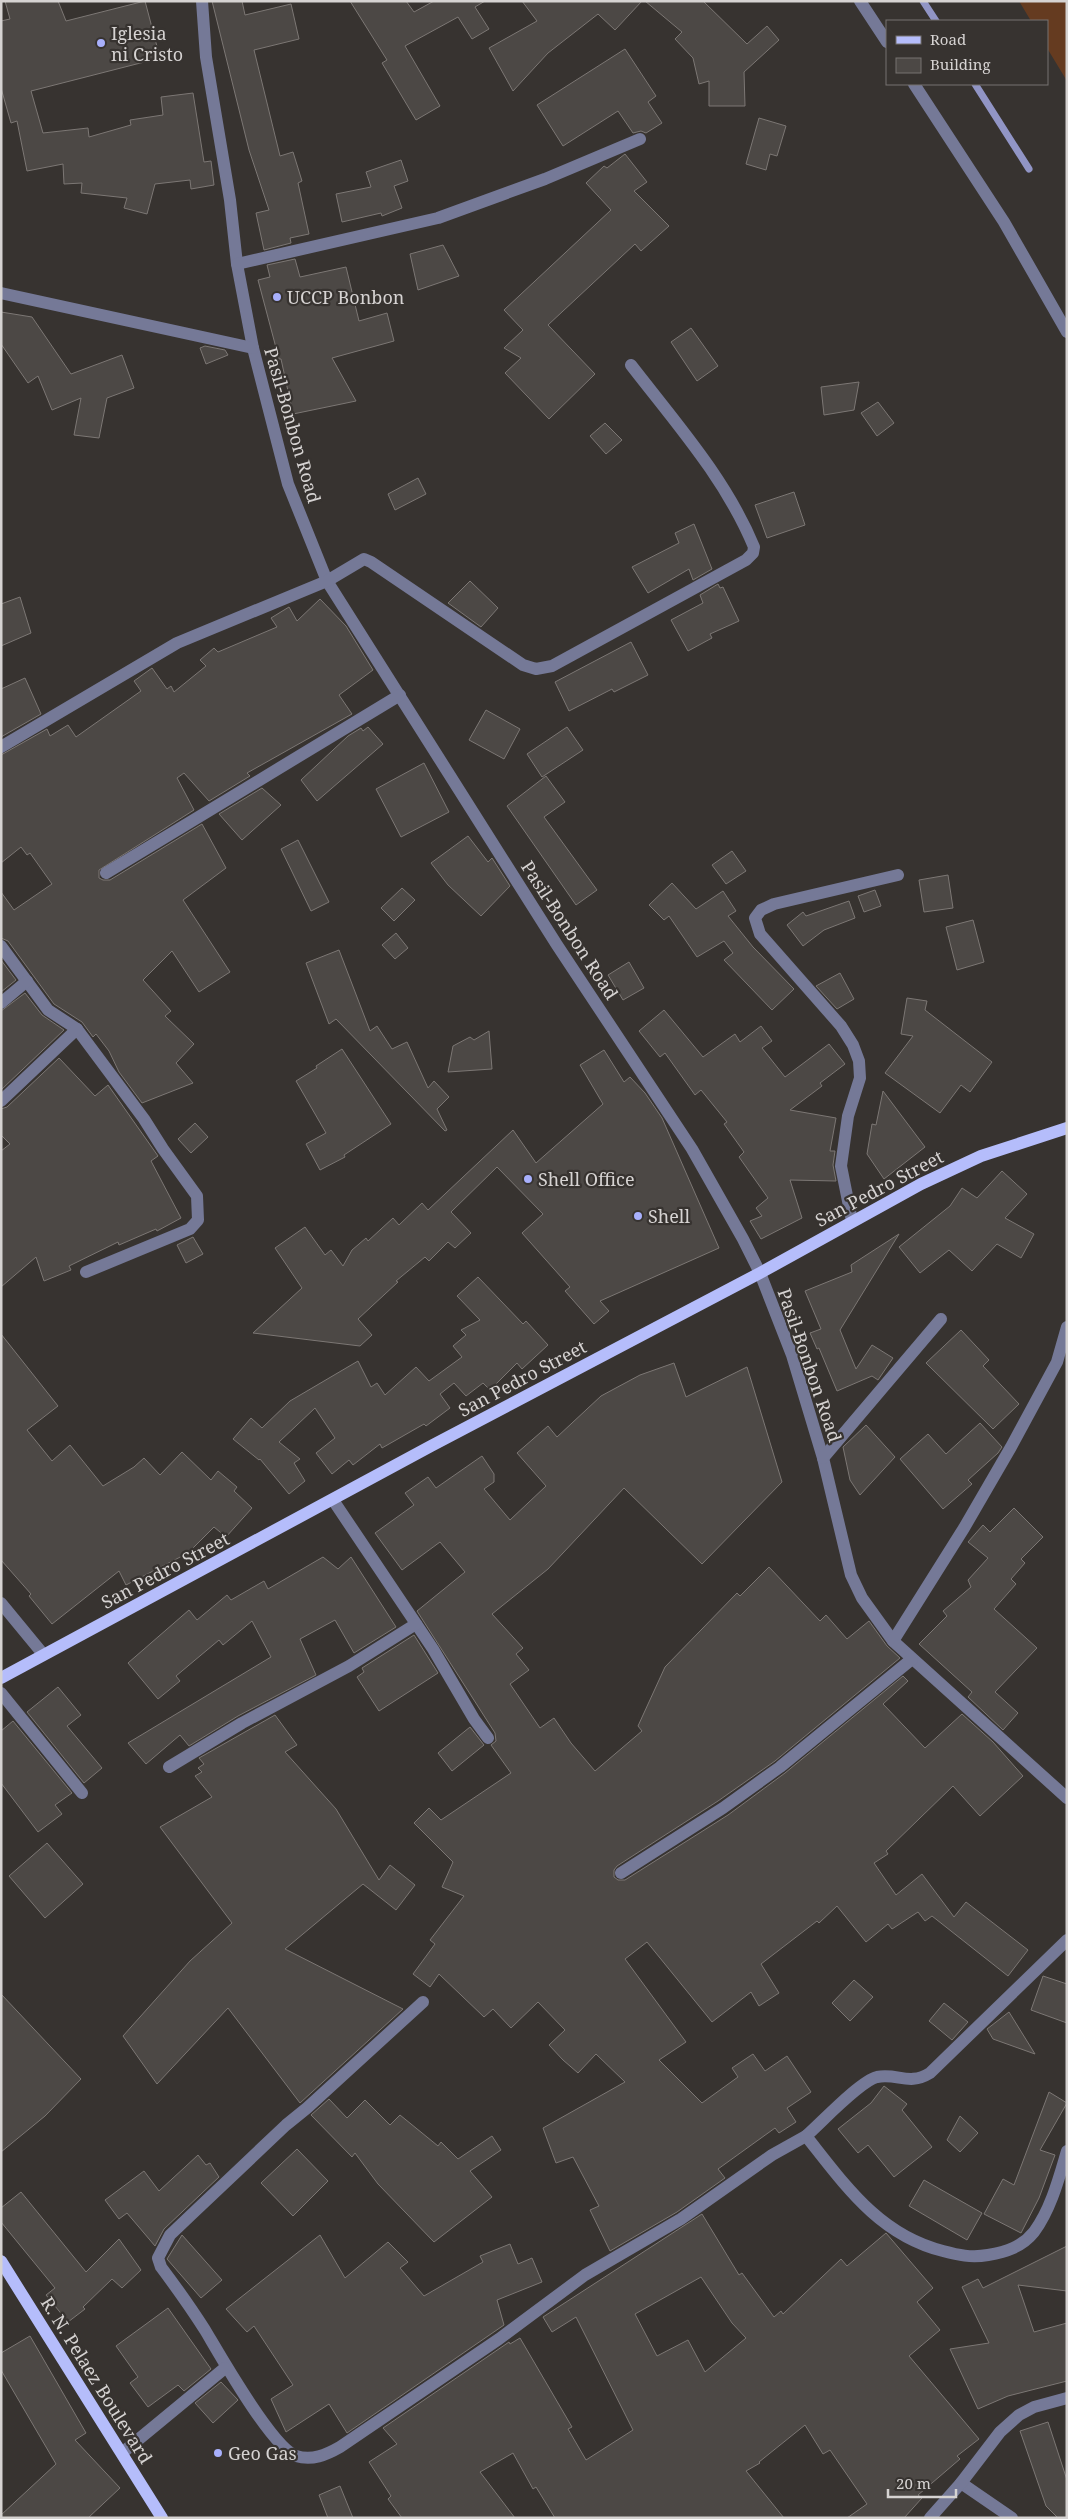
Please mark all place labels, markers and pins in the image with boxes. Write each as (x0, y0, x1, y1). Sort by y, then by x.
place label: Iglesia ni Cristo (111, 21, 183, 66)
marker: Iglesia ni Cristo (95, 37, 107, 49)
place label: UCCP Bonbon (287, 285, 405, 309)
marker: UCCP Bonbon (271, 291, 283, 303)
place label: Shell Office (538, 1167, 635, 1191)
marker: Shell Office (522, 1173, 534, 1185)
place label: Shell (648, 1204, 690, 1228)
marker: Shell (632, 1210, 644, 1222)
place label: Geo Gas (228, 2441, 297, 2465)
marker: Geo Gas (212, 2447, 224, 2459)

